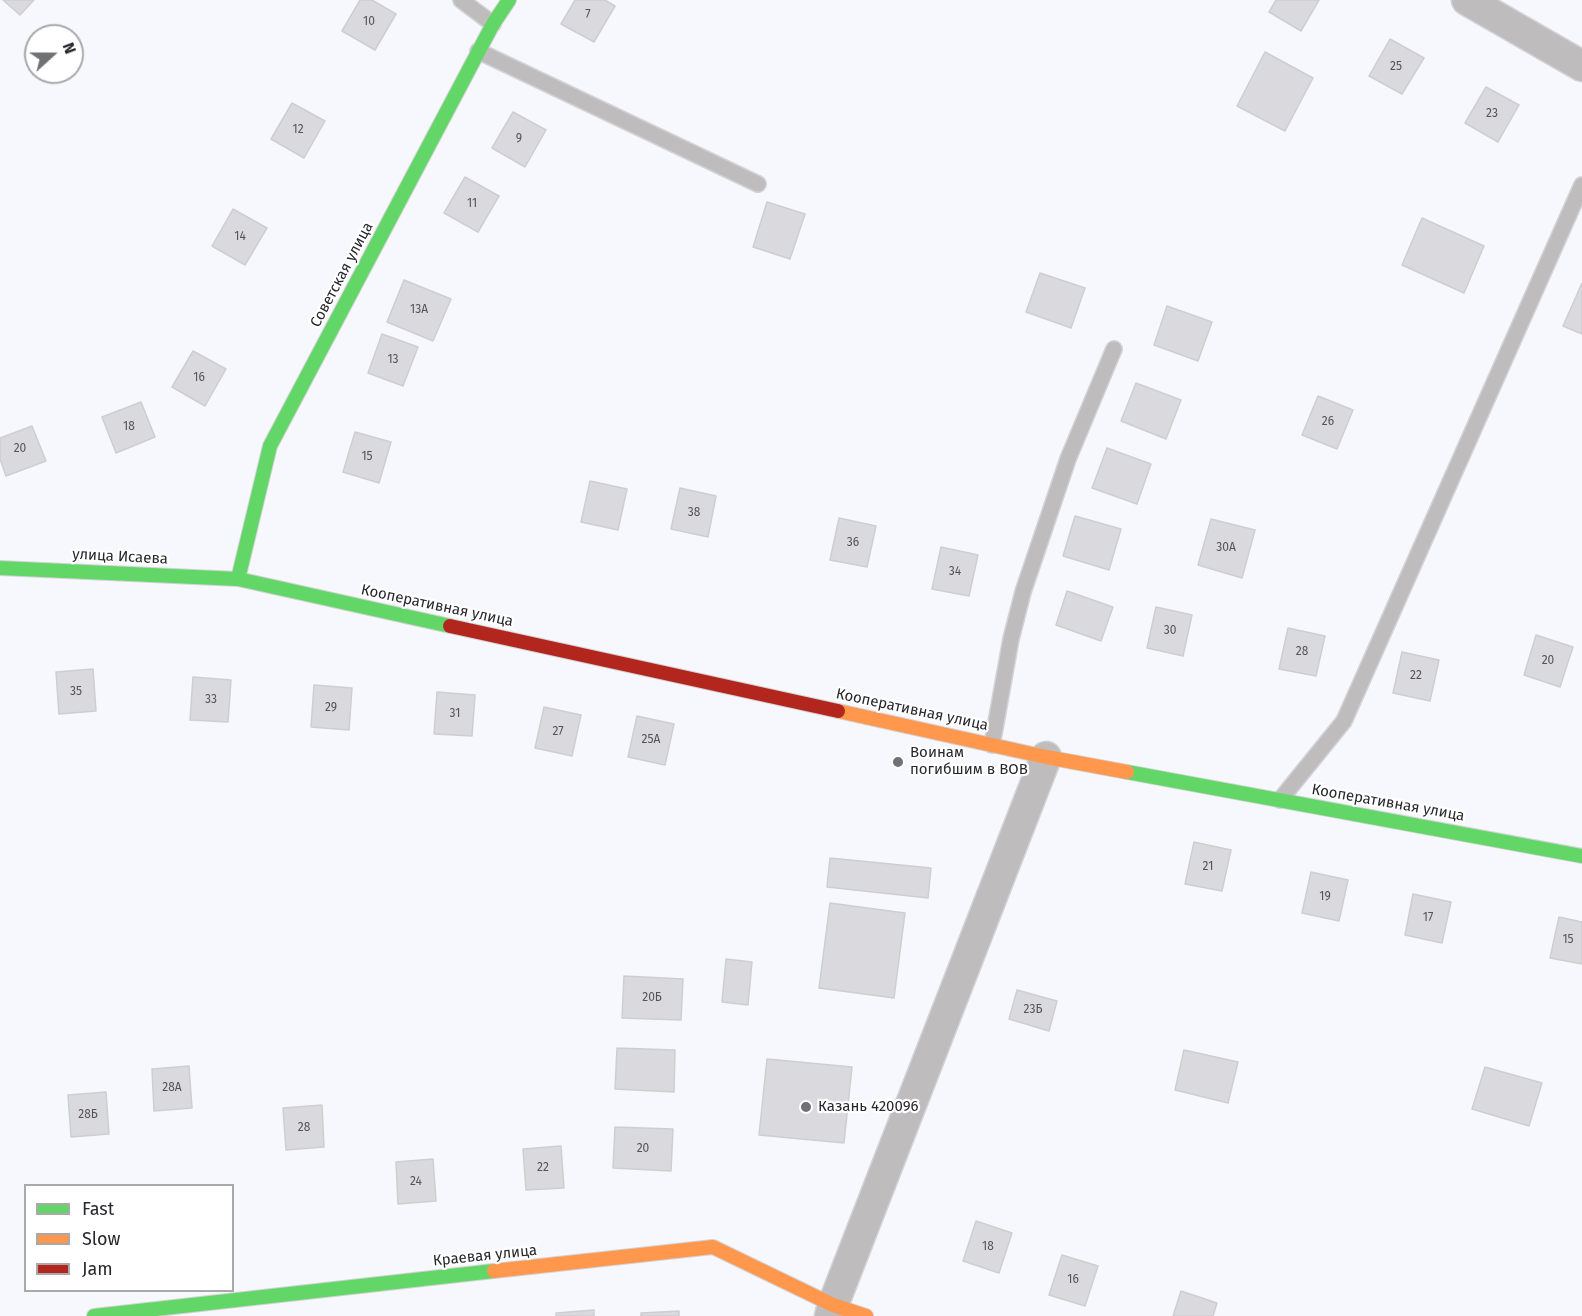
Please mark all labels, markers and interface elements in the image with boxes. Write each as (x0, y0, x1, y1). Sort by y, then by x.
house number: 7 (585, 8, 591, 22)
house number: 10 (363, 15, 375, 29)
north arrow (24, 24, 84, 84)
text: N (59, 40, 80, 56)
house number: 25 (1390, 60, 1402, 74)
house number: 23 (1486, 107, 1498, 121)
house number: 12 (292, 123, 304, 137)
house number: 9 (516, 132, 522, 146)
house number: 11 (467, 197, 477, 211)
street label: Советская улица (307, 219, 377, 331)
house number: 14 (234, 230, 246, 244)
house number: 13А (410, 303, 428, 317)
house number: 13 (387, 353, 399, 367)
house number: 16 (193, 371, 205, 385)
house number: 26 (1322, 415, 1334, 429)
house number: 18 (123, 420, 135, 434)
house number: 20 (14, 442, 26, 456)
house number: 15 (361, 450, 373, 464)
house number: 38 (688, 506, 700, 520)
house number: 36 (847, 536, 859, 550)
house number: 30А (1216, 541, 1236, 555)
street label: улица Исаева (72, 546, 168, 568)
house number: 34 (949, 565, 961, 579)
street label: Кооперативная улица (359, 581, 515, 631)
house number: 30 (1164, 624, 1176, 638)
house number: 28 (1296, 645, 1308, 659)
house number: 20 (1542, 654, 1554, 668)
house number: 22 (1410, 669, 1422, 683)
house number: 35 (70, 685, 82, 699)
street label: Кооперативная улица (834, 685, 990, 735)
house number: 33 (205, 693, 217, 707)
house number: 29 (325, 701, 337, 715)
house number: 31 (450, 707, 460, 721)
house number: 27 (552, 725, 564, 739)
house number: 25А (642, 733, 660, 747)
place label: Воинам погибшим в ВОВ (910, 744, 1028, 779)
marker: Воинам погибшим в ВОВ (891, 755, 905, 769)
street label: Кооперативная улица (1310, 781, 1466, 825)
house number: 21 (1203, 860, 1213, 874)
house number: 19 (1319, 890, 1331, 904)
house number: 17 (1423, 911, 1433, 925)
house number: 15 (1562, 933, 1574, 947)
house number: 20Б (642, 991, 662, 1005)
house number: 23Б (1024, 1003, 1042, 1017)
house number: 28А (162, 1081, 182, 1095)
place label: Казань 420096 (818, 1098, 919, 1116)
marker: Казань 420096 (799, 1100, 813, 1114)
house number: 28Б (78, 1108, 98, 1122)
house number: 28 (298, 1121, 310, 1135)
house number: 20 (637, 1142, 649, 1156)
house number: 22 (537, 1161, 549, 1175)
house number: 24 (410, 1175, 422, 1189)
legend (24, 1184, 234, 1292)
text: Fast (82, 1198, 114, 1220)
text: Slow (82, 1228, 120, 1250)
house number: 18 (982, 1240, 994, 1254)
street label: Краевая улица (432, 1242, 538, 1270)
text: Jam (82, 1258, 113, 1280)
house number: 16 (1067, 1273, 1079, 1287)

